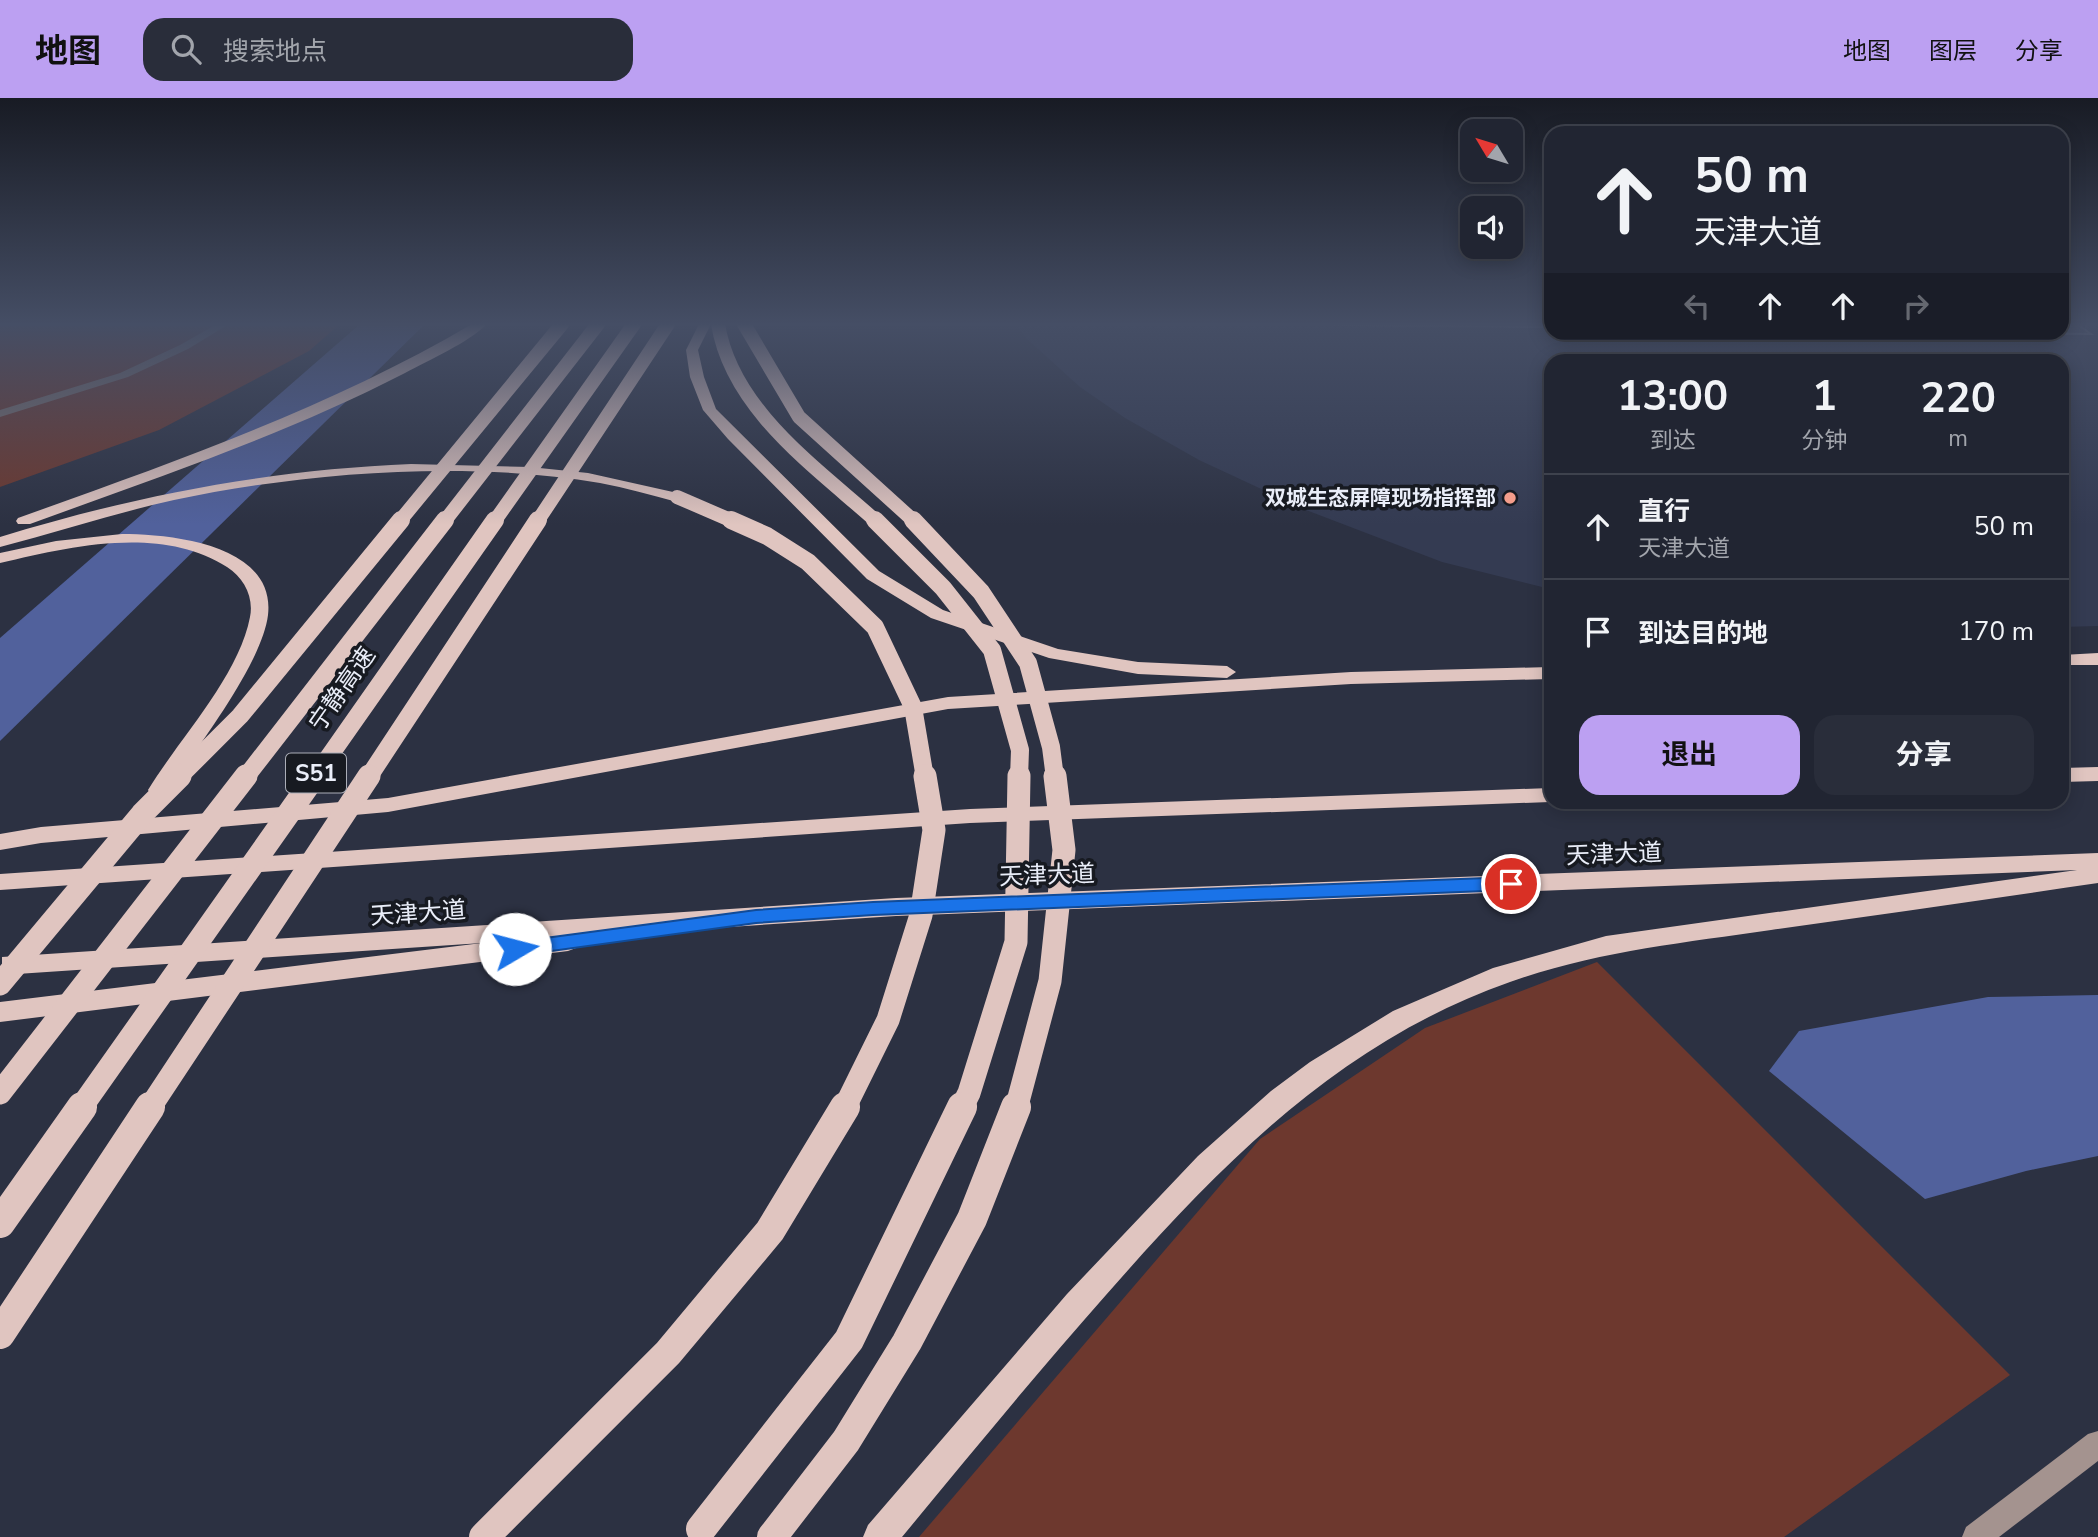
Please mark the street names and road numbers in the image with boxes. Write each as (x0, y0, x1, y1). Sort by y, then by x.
street label: 宁静高速 (301, 641, 383, 737)
road number: S51 (286, 754, 346, 792)
street label: 天津大道 (1565, 836, 1663, 872)
street label: 天津大道 (998, 857, 1096, 893)
street label: 天津大道 (369, 894, 467, 932)

